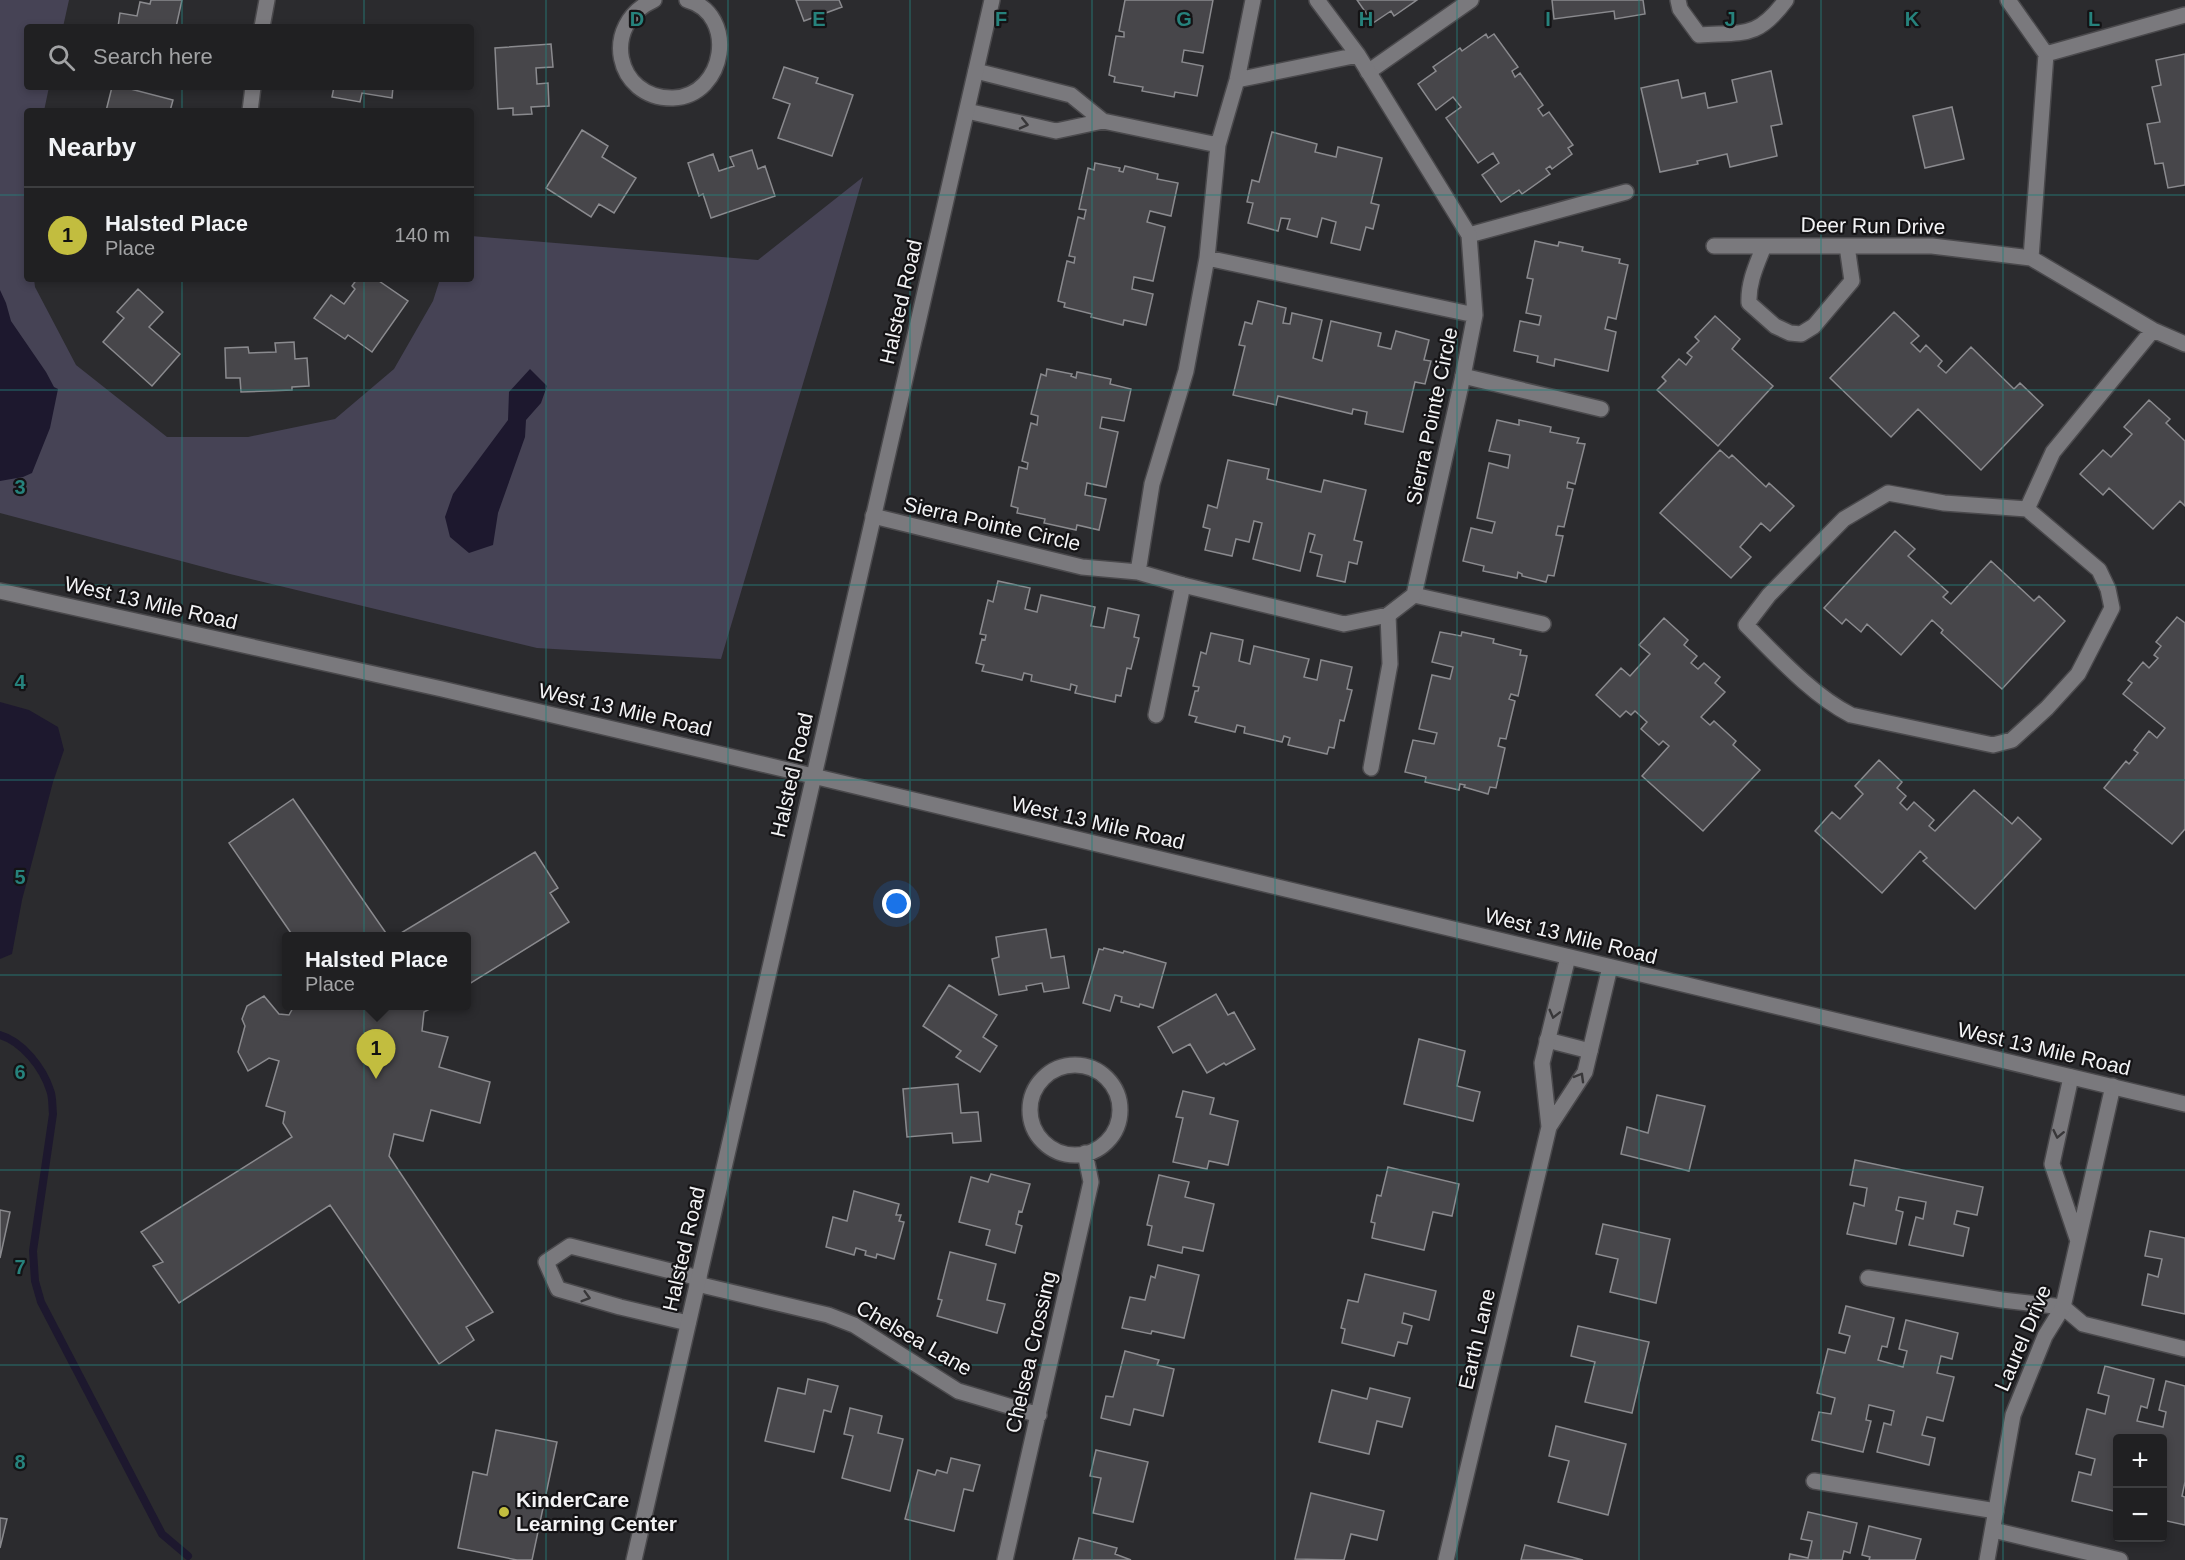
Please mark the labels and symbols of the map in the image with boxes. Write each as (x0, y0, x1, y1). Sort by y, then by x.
text: D (630, 8, 644, 30)
text: E (812, 8, 826, 30)
text: F (995, 8, 1007, 30)
text: G (1176, 8, 1192, 30)
text: H (1359, 8, 1373, 30)
text: I (1545, 8, 1551, 30)
text: J (1724, 8, 1736, 30)
text: K (1905, 8, 1920, 30)
text: L (2088, 8, 2100, 30)
one-way arrow (1019, 117, 1029, 130)
street label: Deer Run Drive (1800, 213, 1946, 238)
street label: Halsted Road (875, 237, 926, 366)
street label: Sierra Pointe Circle (1401, 325, 1462, 507)
text: 3 (14, 476, 26, 498)
street label: Sierra Pointe Circle (901, 492, 1083, 555)
street label: West 13 Mile Road (62, 571, 240, 634)
text: 4 (14, 671, 26, 693)
street label: West 13 Mile Road (536, 678, 714, 741)
street label: Halsted Road (766, 710, 817, 839)
street label: West 13 Mile Road (1009, 791, 1187, 854)
text: 5 (14, 866, 26, 888)
your location (882, 889, 911, 918)
street label: West 13 Mile Road (1482, 903, 1660, 968)
one-way arrow (1548, 1009, 1561, 1019)
street label: West 13 Mile Road (1955, 1017, 2133, 1080)
pin: 1 (356, 1030, 395, 1079)
text: 6 (14, 1061, 26, 1083)
one-way arrow (1573, 1073, 1584, 1083)
one-way arrow (2052, 1129, 2065, 1139)
street label: Halsted Road (658, 1184, 709, 1313)
text: 7 (14, 1256, 26, 1278)
street label: Chelsea Crossing (1001, 1269, 1060, 1435)
street label: Laurel Drive (1990, 1281, 2055, 1394)
street label: Earth Lane (1454, 1286, 1499, 1392)
one-way arrow (580, 1290, 591, 1302)
street label: Chelsea Lane (852, 1295, 976, 1380)
text: 8 (14, 1451, 26, 1473)
place label: KinderCare Learning Center (516, 1488, 677, 1535)
marker: KinderCare Learning Center (497, 1505, 511, 1519)

